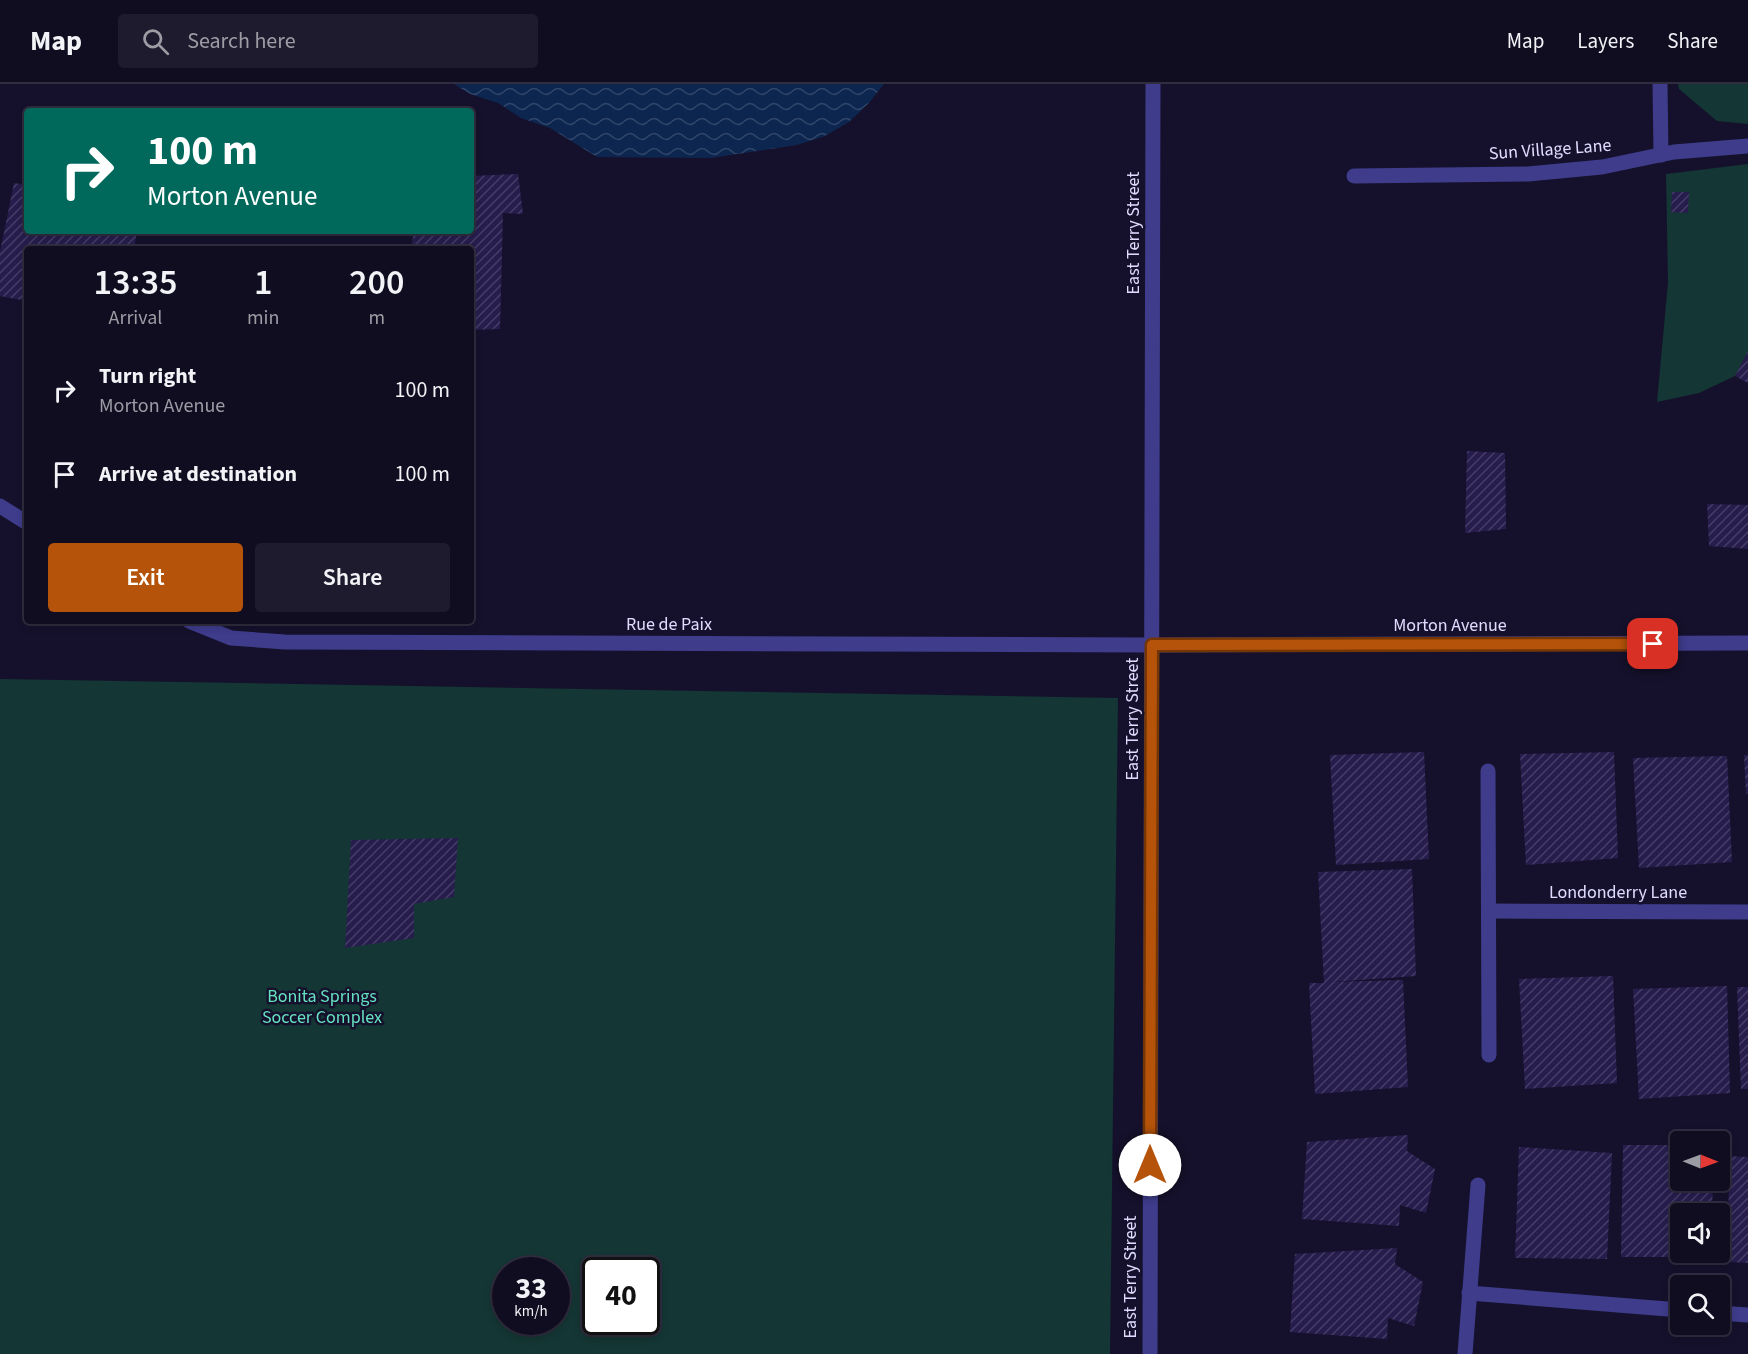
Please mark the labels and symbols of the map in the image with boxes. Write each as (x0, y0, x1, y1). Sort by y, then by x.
street label: Sun Village Lane (1488, 133, 1612, 166)
street label: East Terry Street (1121, 172, 1146, 294)
street label: Rue de Paix (626, 612, 712, 637)
street label: Morton Avenue (1393, 613, 1507, 638)
pin (1627, 618, 1678, 669)
street label: East Terry Street (1120, 658, 1145, 780)
street label: Londonderry Lane (1549, 880, 1687, 905)
park label: Bonita Springs Soccer Complex (262, 984, 382, 1030)
north arrow (1670, 1131, 1730, 1191)
position arrow (1118, 1133, 1182, 1197)
street label: East Terry Street (1118, 1216, 1143, 1338)
speed limit sign: 40 (582, 1257, 660, 1335)

